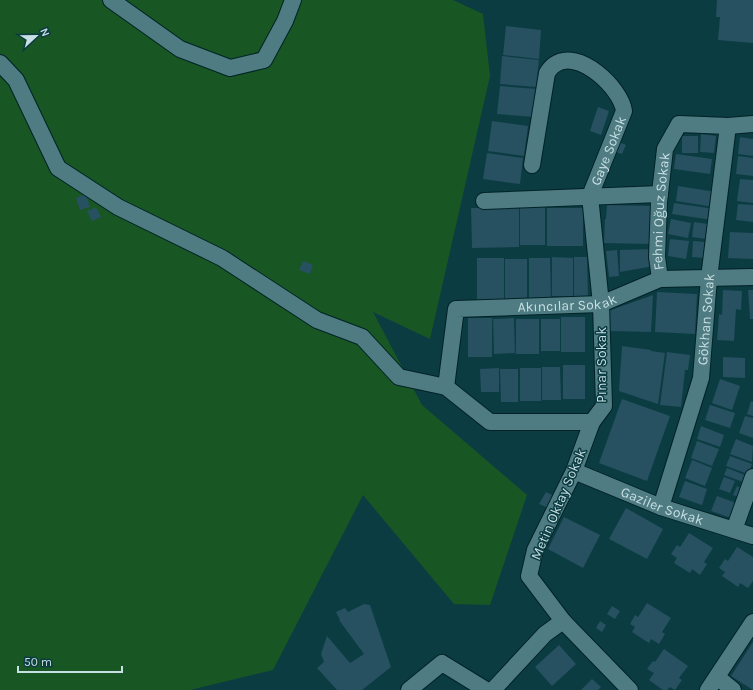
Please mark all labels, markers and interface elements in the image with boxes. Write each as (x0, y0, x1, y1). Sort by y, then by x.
north arrow (16, 16, 56, 56)
text: N (37, 26, 52, 39)
street label: Gaye Sokak (587, 113, 630, 188)
street label: Fehmi Oğuz Sokak (649, 151, 674, 271)
street label: Gökhan Sokak (694, 272, 719, 366)
street label: Akıncılar Sokak (517, 290, 619, 316)
street label: Pınar Sokak (593, 327, 610, 403)
street label: Metin Oktay Sokak (527, 446, 590, 563)
street label: Gaziler Sokak (618, 483, 706, 529)
scale bar (18, 648, 122, 674)
text: 50 m (24, 655, 52, 669)

